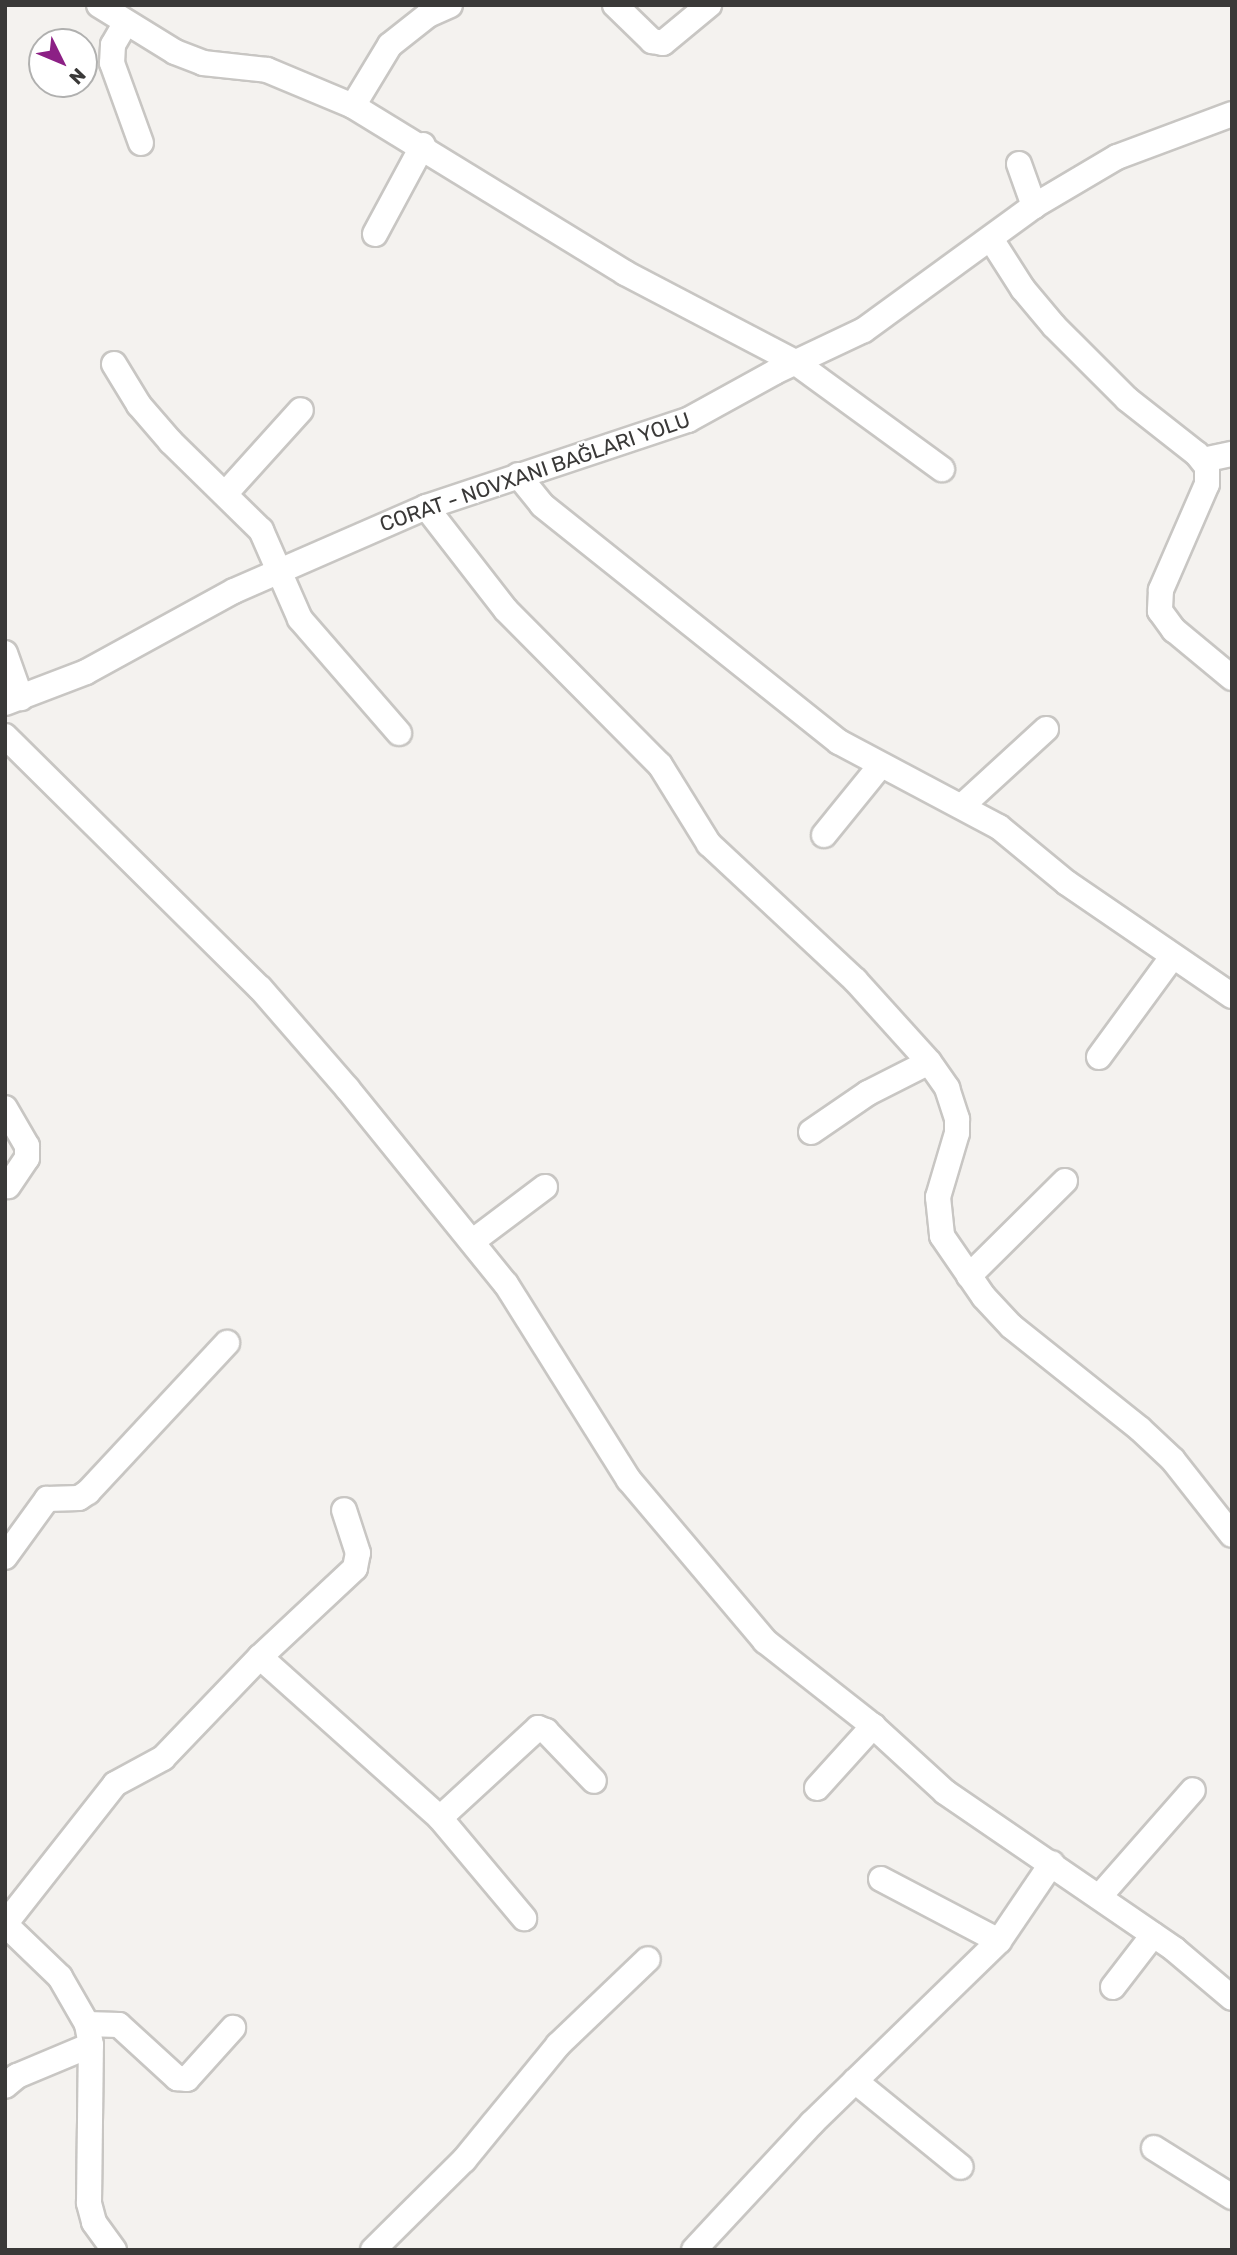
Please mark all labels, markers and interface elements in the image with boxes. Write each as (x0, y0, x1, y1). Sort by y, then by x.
north arrow (28, 28, 98, 98)
text: N (64, 63, 90, 89)
street label: CORAT - NOVXANI BAĞLARI YOLU (376, 407, 694, 537)

